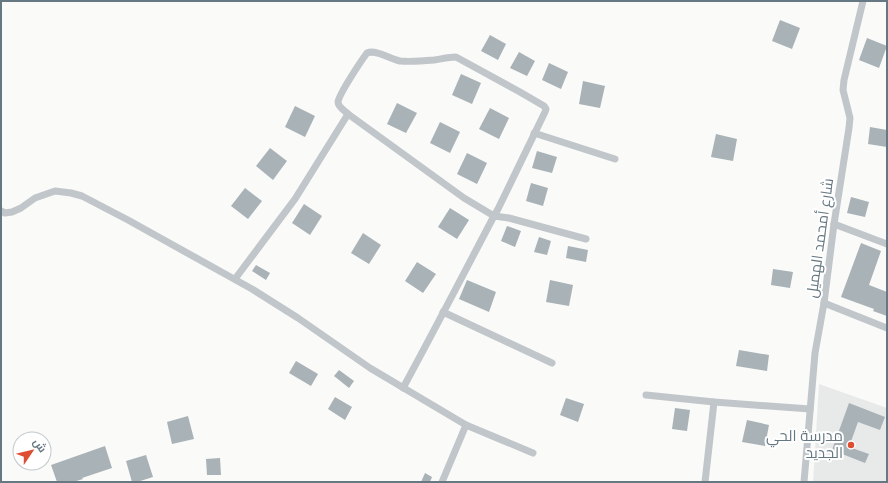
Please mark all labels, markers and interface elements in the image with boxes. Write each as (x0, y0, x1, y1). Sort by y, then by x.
street label: شارع أمحمد الهميل (802, 177, 839, 299)
place label: مدرسة الحي الجديد (766, 426, 843, 462)
north arrow (12, 431, 52, 471)
text: ش (30, 435, 50, 455)
marker: مدرسة الحي الجديد (846, 440, 856, 450)

